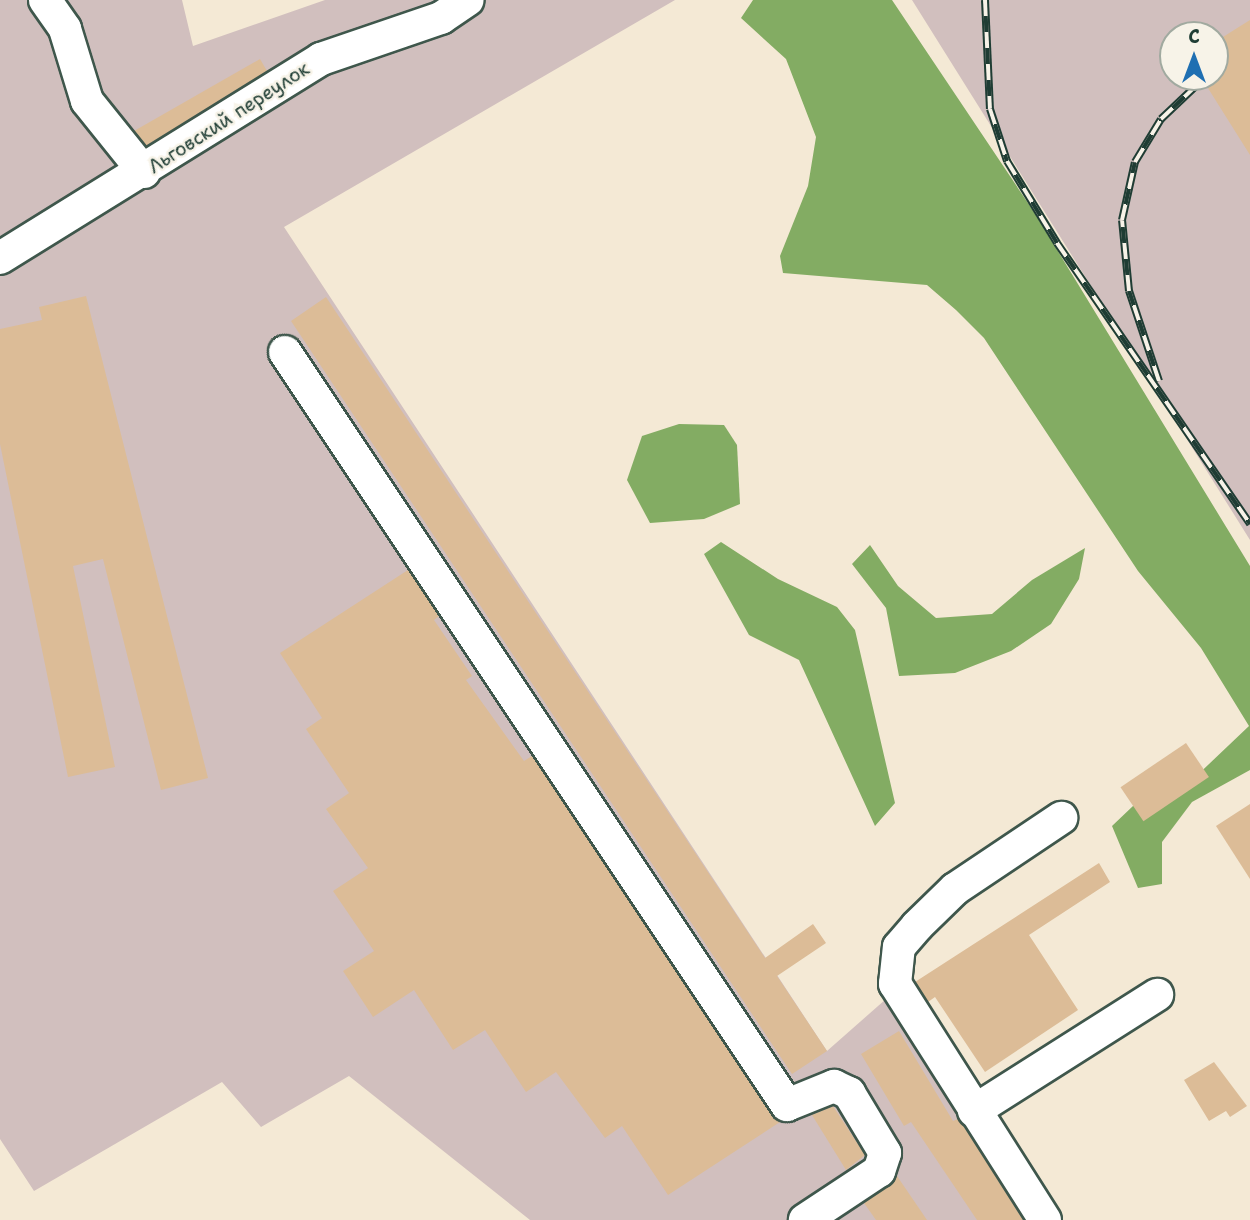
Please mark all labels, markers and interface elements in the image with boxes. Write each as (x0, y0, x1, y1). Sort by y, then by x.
north arrow (1159, 21, 1229, 91)
text: С (1188, 24, 1200, 49)
street label: Льговский переулок (144, 57, 314, 179)

